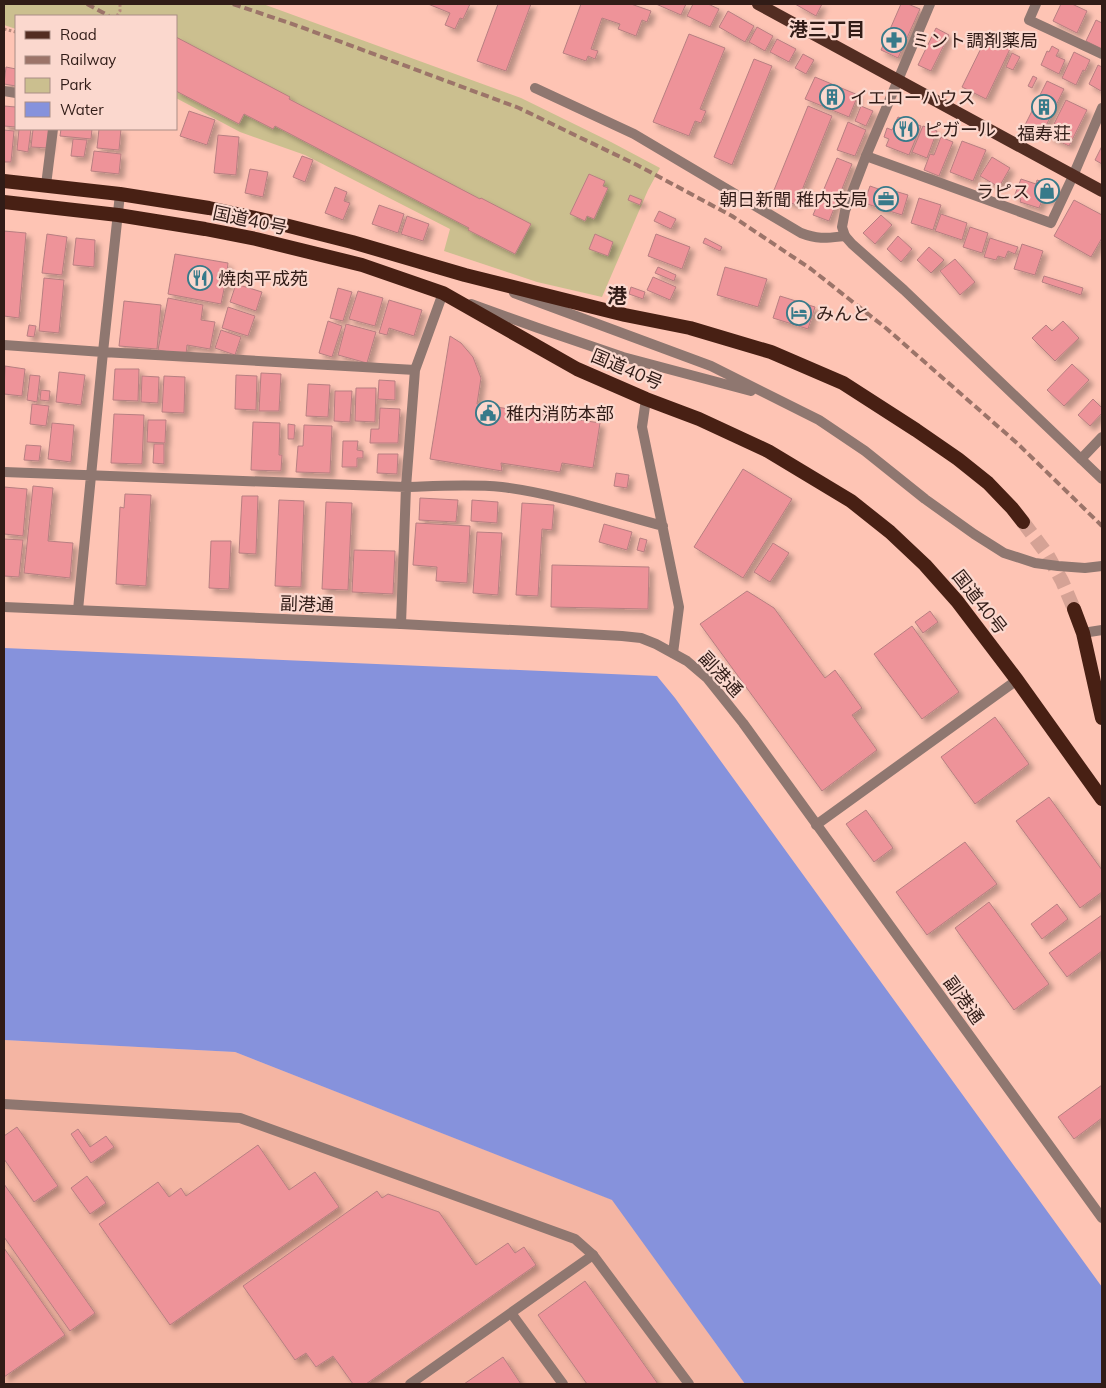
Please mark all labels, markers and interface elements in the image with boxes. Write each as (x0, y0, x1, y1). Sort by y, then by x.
legend (15, 15, 178, 130)
district label: 港三丁目 (789, 17, 865, 41)
text: Road (60, 25, 97, 44)
pharmacy icon: ミント調剤薬局 (881, 27, 907, 53)
place label: ミント調剤薬局 (912, 29, 1038, 52)
text: Railway (60, 50, 116, 69)
text: Park (60, 75, 92, 94)
building icon: イエローハウス (819, 84, 845, 110)
place label: イエローハウス (850, 86, 975, 109)
building icon: 福寿荘 (1031, 94, 1057, 120)
text: Water (60, 100, 104, 119)
restaurant icon: ピガール (893, 116, 919, 142)
place label: ピガール (924, 118, 996, 141)
place label: 福寿荘 (1017, 122, 1071, 145)
shop icon: ラピス (1034, 178, 1060, 204)
place label: ラピス (976, 180, 1030, 203)
office icon: 朝日新聞 稚内支局 (873, 186, 899, 212)
place label: 朝日新聞 稚内支局 (719, 188, 868, 211)
street label: 国道40号 (211, 201, 289, 239)
restaurant icon: 焼肉平成苑 (187, 265, 213, 291)
place label: 焼肉平成苑 (218, 267, 308, 290)
district label: 港 (607, 283, 627, 308)
hotel icon: みんと (786, 300, 812, 326)
place label: みんと (816, 302, 870, 325)
street label: 国道40号 (588, 344, 666, 394)
public building icon: 稚内消防本部 (475, 400, 501, 426)
place label: 稚内消防本部 (506, 402, 614, 425)
street label: 国道40号 (948, 565, 1012, 639)
street label: 副港通 (280, 592, 334, 616)
street label: 副港通 (694, 646, 748, 702)
street label: 副港通 (939, 971, 989, 1029)

